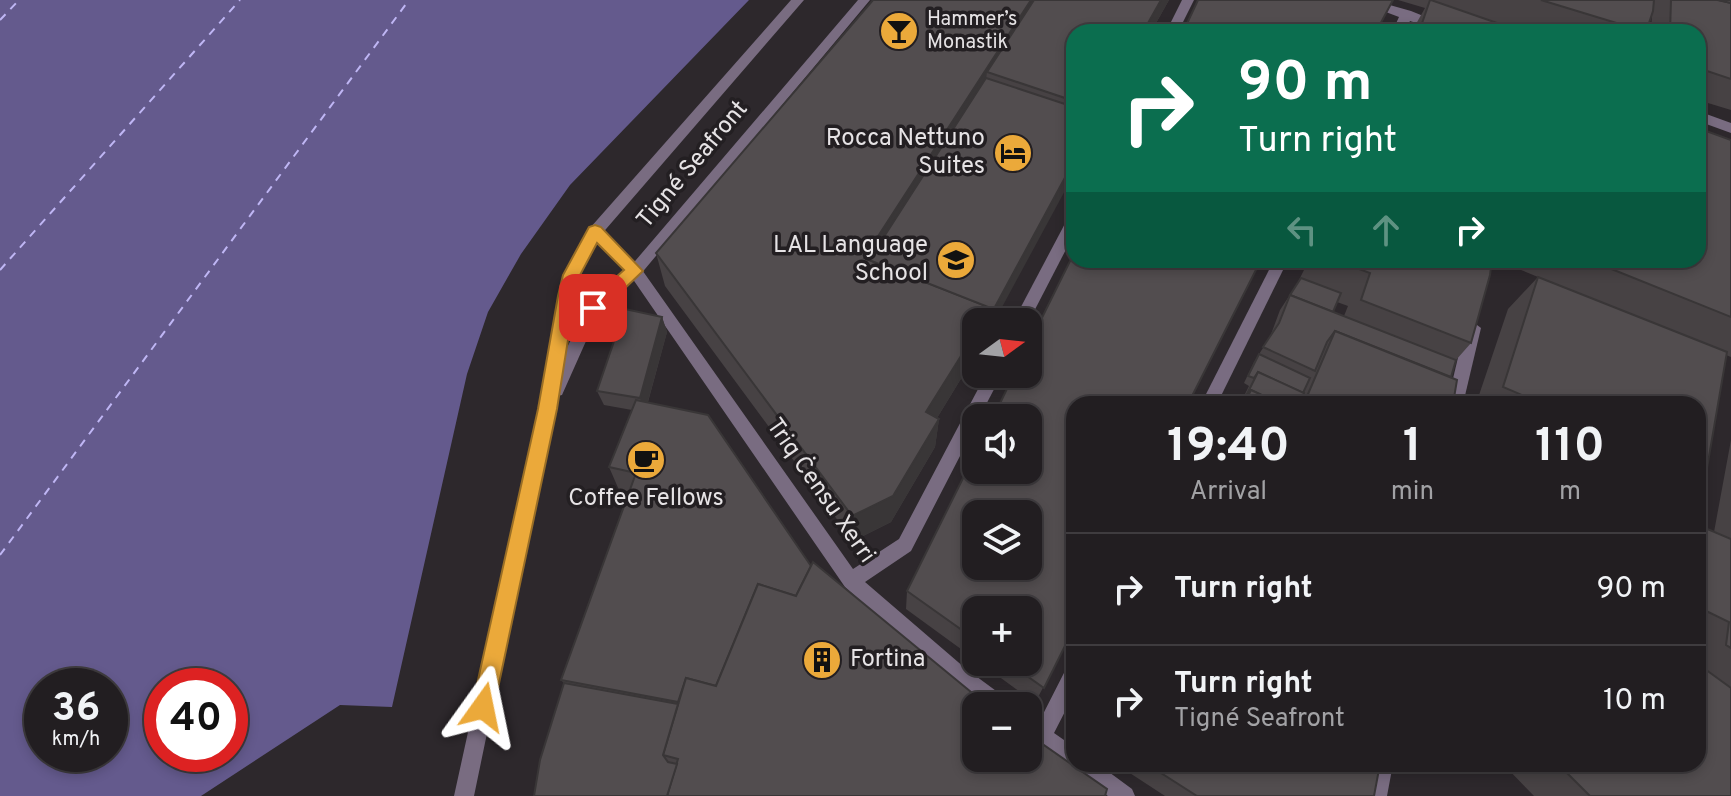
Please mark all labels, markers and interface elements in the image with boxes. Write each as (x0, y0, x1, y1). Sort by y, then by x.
place label: Hammer’s Monastik (927, 7, 1017, 56)
bar icon: Hammer’s Monastik (878, 10, 920, 52)
text: 90 m (1238, 50, 1373, 120)
icon: right (1106, 56, 1210, 160)
street label: Tigné Seafront (631, 95, 755, 235)
text: Turn right (1238, 119, 1397, 165)
place label: Rocca Nettuno Suites (826, 124, 985, 182)
hotel icon: Rocca Nettuno Suites (992, 132, 1034, 174)
icon: left (1280, 208, 1324, 252)
icon: ahead (1364, 208, 1408, 252)
icon: right (1448, 208, 1492, 252)
place label: LAL Language School (773, 231, 928, 289)
school or university icon: LAL Language School (935, 239, 977, 281)
pin (559, 274, 627, 342)
icon: arrive (571, 286, 615, 330)
north arrow (962, 308, 1042, 388)
map controls (962, 308, 1042, 772)
button: sound (962, 404, 1042, 484)
street label: Triq Ċensu Xerri (759, 412, 883, 569)
text: 19:40 (1167, 418, 1290, 478)
text: 1 (1403, 418, 1422, 478)
text: 110 (1535, 418, 1605, 478)
cafe icon: Coffee Fellows (625, 439, 667, 481)
text: Arrival (1190, 476, 1267, 509)
text: min (1391, 476, 1434, 509)
text: m (1559, 476, 1581, 509)
place label: Coffee Fellows (568, 484, 724, 514)
button: layers (962, 500, 1042, 580)
icon: right (1106, 567, 1150, 611)
text: Turn right (1174, 571, 1312, 608)
text: 90 m (1597, 571, 1666, 608)
button: + (962, 596, 1042, 676)
building icon: Fortina (801, 639, 843, 681)
place label: Fortina (850, 645, 925, 675)
position arrow (441, 665, 525, 749)
text: Turn right (1174, 666, 1312, 703)
speed limit sign: 40 (144, 668, 248, 772)
icon: right (1106, 679, 1150, 723)
text: 10 m (1603, 683, 1666, 720)
text: 36 (52, 685, 100, 735)
button: − (962, 692, 1042, 772)
text: Tigné Seafront (1174, 703, 1345, 736)
text: km/h (52, 727, 100, 753)

